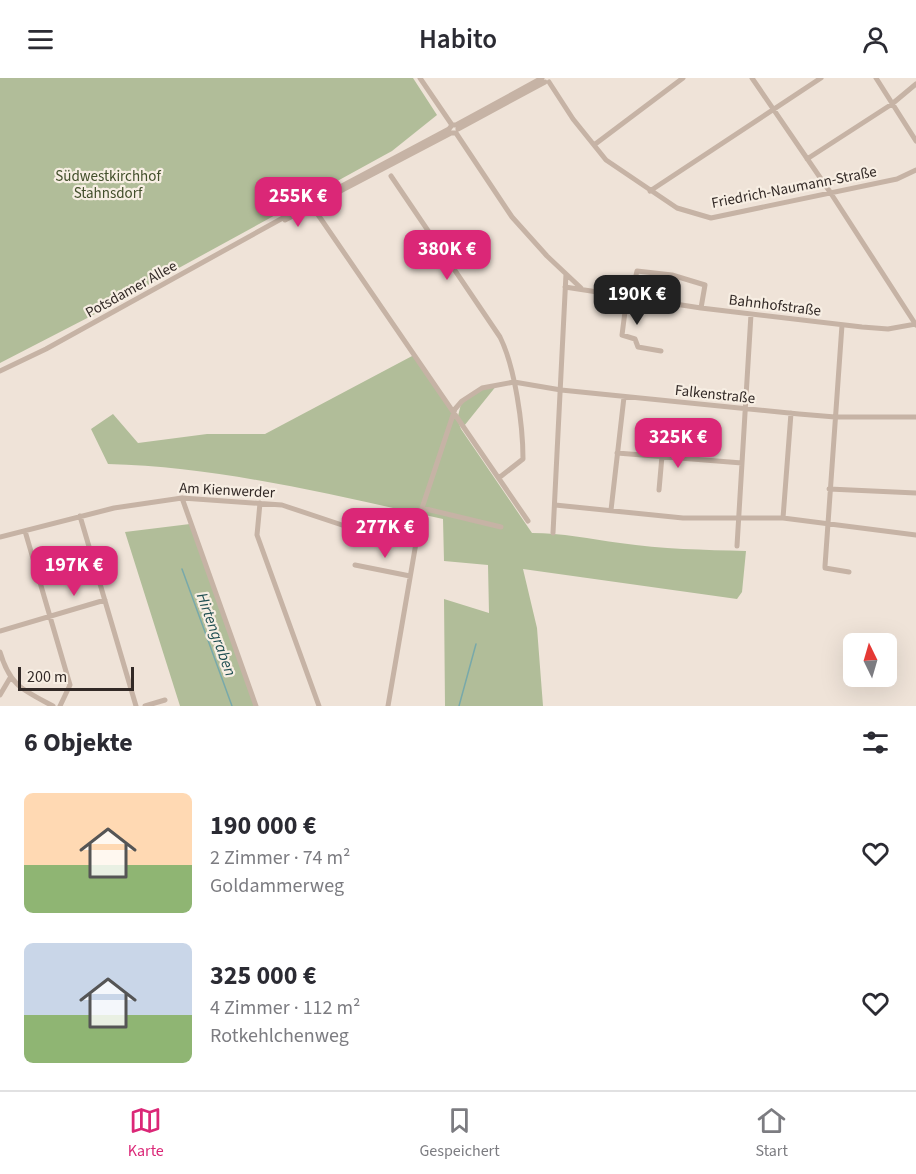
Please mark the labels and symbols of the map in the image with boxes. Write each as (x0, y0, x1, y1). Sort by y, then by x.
street label: Friedrich-Naumann-Straße (710, 161, 878, 214)
park label: Südwestkirchhof Stahnsdorf (55, 166, 161, 204)
pin: 255K € (249, 177, 347, 228)
pin: 380K € (398, 230, 496, 281)
street label: Potsdamer Allee (82, 256, 181, 323)
pin: 190K € (588, 275, 686, 326)
street label: Bahnhofstraße (728, 289, 822, 322)
street label: Falkenstraße (674, 380, 756, 409)
pin: 325K € (629, 418, 727, 469)
street label: Am Kienwerder (179, 478, 276, 504)
pin: 277K € (336, 508, 434, 559)
pin: 197K € (25, 546, 123, 597)
water label: Hirtengraben (191, 590, 241, 679)
north arrow (843, 633, 897, 687)
scale bar (18, 664, 134, 692)

